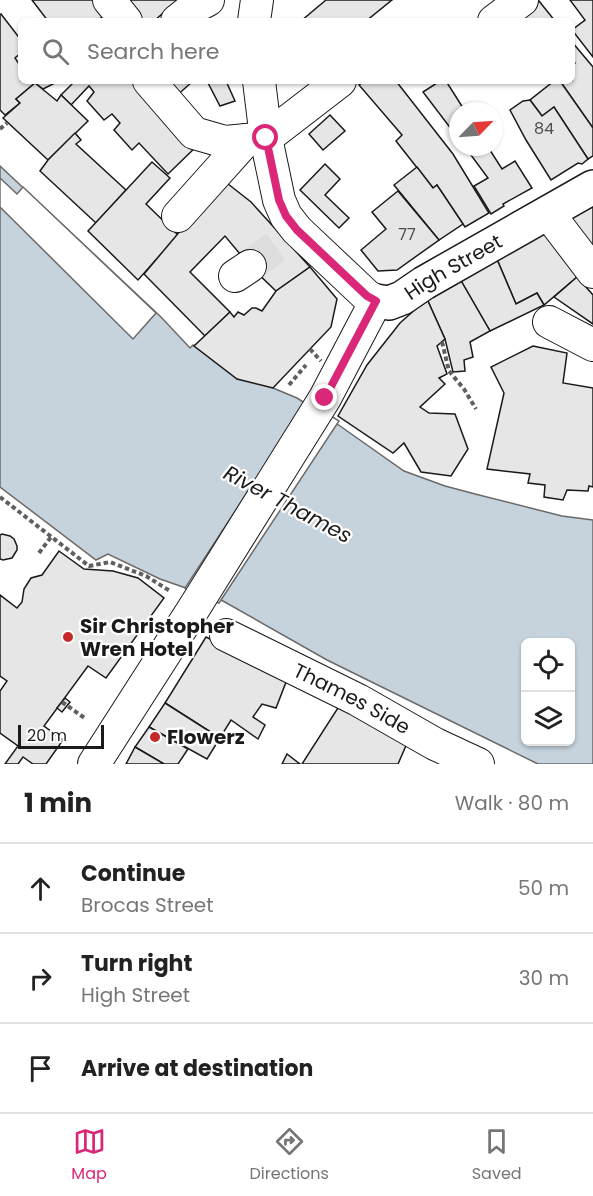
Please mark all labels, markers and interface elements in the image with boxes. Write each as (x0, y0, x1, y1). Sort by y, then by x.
search box (18, 18, 575, 84)
icon: search (39, 35, 72, 68)
text: Search here (87, 36, 220, 67)
north arrow (449, 102, 503, 156)
house number: 84 (534, 117, 554, 140)
route start (252, 124, 278, 150)
house number: 77 (398, 223, 416, 246)
street label: High Street (399, 227, 507, 307)
route end (311, 384, 337, 410)
water label: River Thames (219, 458, 357, 550)
place label: Sir Christopher Wren Hotel (80, 612, 235, 663)
marker: Sir Christopher Wren Hotel (61, 630, 75, 644)
map controls (521, 638, 575, 746)
button: locate (521, 638, 575, 692)
street label: Thames Side (289, 656, 415, 741)
button: layers (521, 692, 575, 746)
scale bar (18, 722, 104, 750)
place label: Flowerz (167, 723, 245, 751)
text: 20 m (27, 724, 67, 747)
marker: Flowerz (148, 730, 162, 744)
text: 1 min (24, 785, 92, 821)
text: Walk · 80 m (455, 789, 569, 817)
text: Continue (81, 858, 185, 889)
icon: ahead (24, 872, 57, 905)
text: 50 m (518, 874, 569, 902)
text: Brocas Street (81, 891, 214, 919)
text: Turn right (81, 948, 192, 979)
icon: right (24, 962, 57, 995)
text: 30 m (519, 964, 569, 992)
text: High Street (81, 981, 190, 1009)
icon: arrive (24, 1052, 57, 1085)
text: Arrive at destination (81, 1053, 313, 1084)
tab: Map (71, 1125, 107, 1186)
tab: Directions (250, 1125, 329, 1186)
tab: Saved (472, 1125, 522, 1186)

